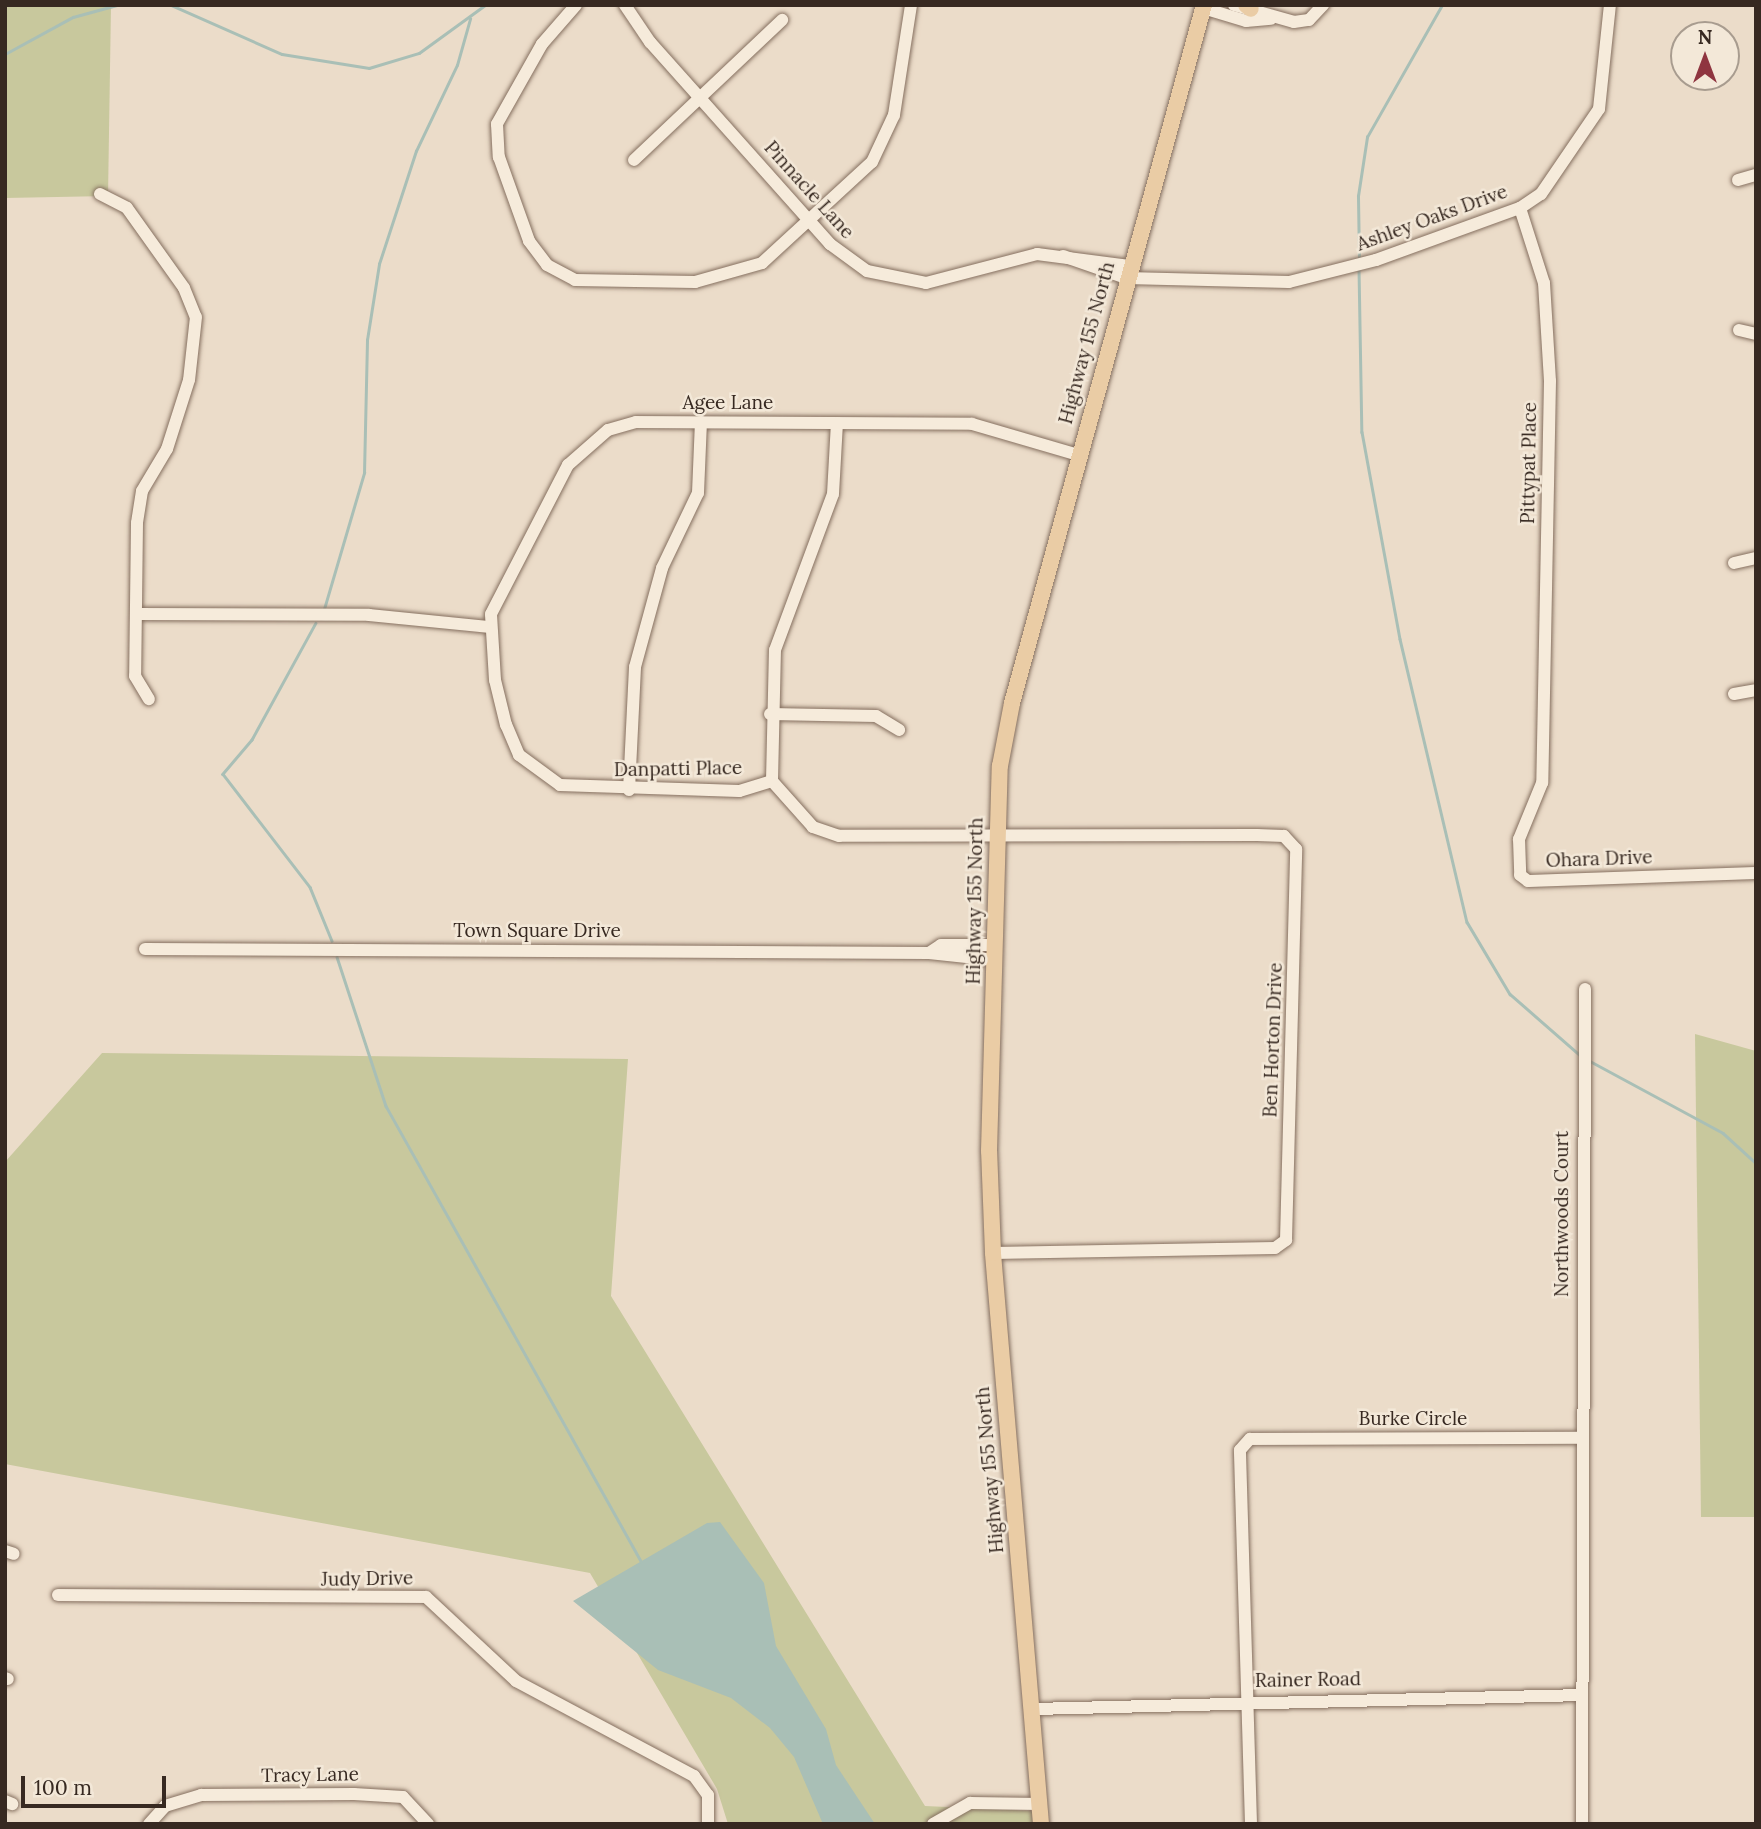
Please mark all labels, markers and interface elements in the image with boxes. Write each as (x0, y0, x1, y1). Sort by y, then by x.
north arrow (1670, 21, 1740, 91)
text: N (1698, 25, 1712, 49)
street label: Pinnacle Lane (759, 137, 859, 243)
street label: Ashley Oaks Drive (1353, 180, 1511, 256)
street label: Highway 155 North (1054, 259, 1120, 427)
street label: Agee Lane (683, 392, 773, 414)
street label: Pittypat Place (1517, 402, 1541, 524)
street label: Danpatti Place (614, 756, 742, 782)
street label: Highway 155 North (962, 817, 988, 985)
street label: Ohara Drive (1545, 846, 1653, 872)
street label: Town Square Drive (453, 920, 621, 942)
street label: Ben Horton Drive (1259, 962, 1287, 1118)
street label: Northwoods Court (1551, 1131, 1573, 1297)
street label: Highway 155 North (971, 1386, 1009, 1554)
street label: Burke Circle (1359, 1408, 1467, 1430)
street label: Judy Drive (321, 1567, 413, 1591)
street label: Rainer Road (1255, 1668, 1361, 1692)
scale bar (24, 1762, 170, 1806)
street label: Tracy Lane (261, 1763, 359, 1787)
text: 100 m (34, 1774, 92, 1801)

